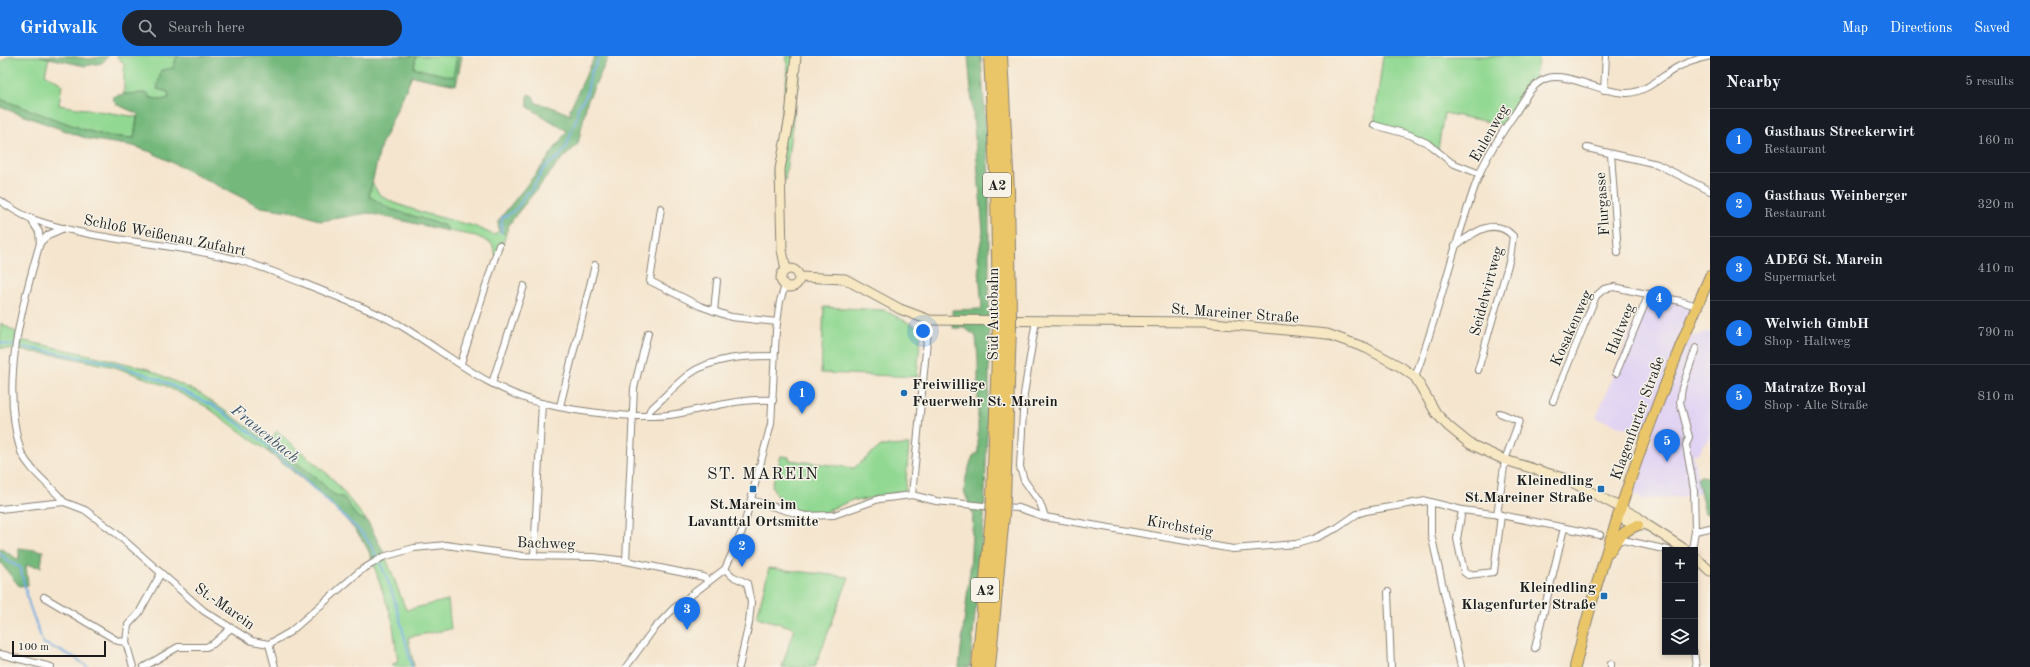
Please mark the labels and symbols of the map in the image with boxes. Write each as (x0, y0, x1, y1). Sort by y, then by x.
street label: Eulenweg (1468, 103, 1513, 165)
street label: Flurgasse (1594, 171, 1613, 236)
road number: A2 (983, 173, 1011, 197)
street label: Schloß Weißenau Zufahrt (82, 213, 247, 260)
street label: Seidelwirtweg (1468, 245, 1507, 338)
street label: Süd Autobahn (987, 268, 1002, 360)
pin: 4 (1646, 286, 1672, 319)
street label: Kosakenweg (1549, 288, 1596, 369)
street label: Haltweg (1604, 302, 1639, 358)
street label: St. Mareiner Straße (1170, 303, 1300, 326)
your location (913, 321, 933, 341)
street label: Klagenfurter Straße (1609, 355, 1668, 482)
place label: Freiwillige Feuerwehr St. Marein (912, 378, 1058, 410)
pin: 1 (789, 381, 815, 414)
marker: Freiwillige Feuerwehr St. Marein (899, 388, 909, 398)
water label: Frauenbach (227, 402, 302, 467)
pin: 5 (1654, 429, 1680, 462)
district label: ST. MAREIN (707, 466, 819, 483)
place label: Kleinedling St.Mareiner Straße (1465, 474, 1594, 506)
marker: St.Marein im Lavanttal Ortsmitte (748, 484, 758, 494)
marker: Kleinedling St.Mareiner Straße (1596, 484, 1606, 494)
place label: St.Marein im Lavanttal Ortsmitte (687, 498, 819, 530)
street label: Kirchsteig (1145, 514, 1214, 541)
pin: 2 (729, 534, 755, 567)
street label: Bachweg (517, 536, 575, 553)
road number: A2 (971, 578, 999, 602)
street label: St.-Marein (191, 581, 257, 633)
place label: Kleinedling Klagenfurter Straße (1461, 581, 1597, 613)
marker: Kleinedling Klagenfurter Straße (1599, 591, 1609, 601)
pin: 3 (674, 597, 700, 630)
scale bar (12, 639, 106, 658)

